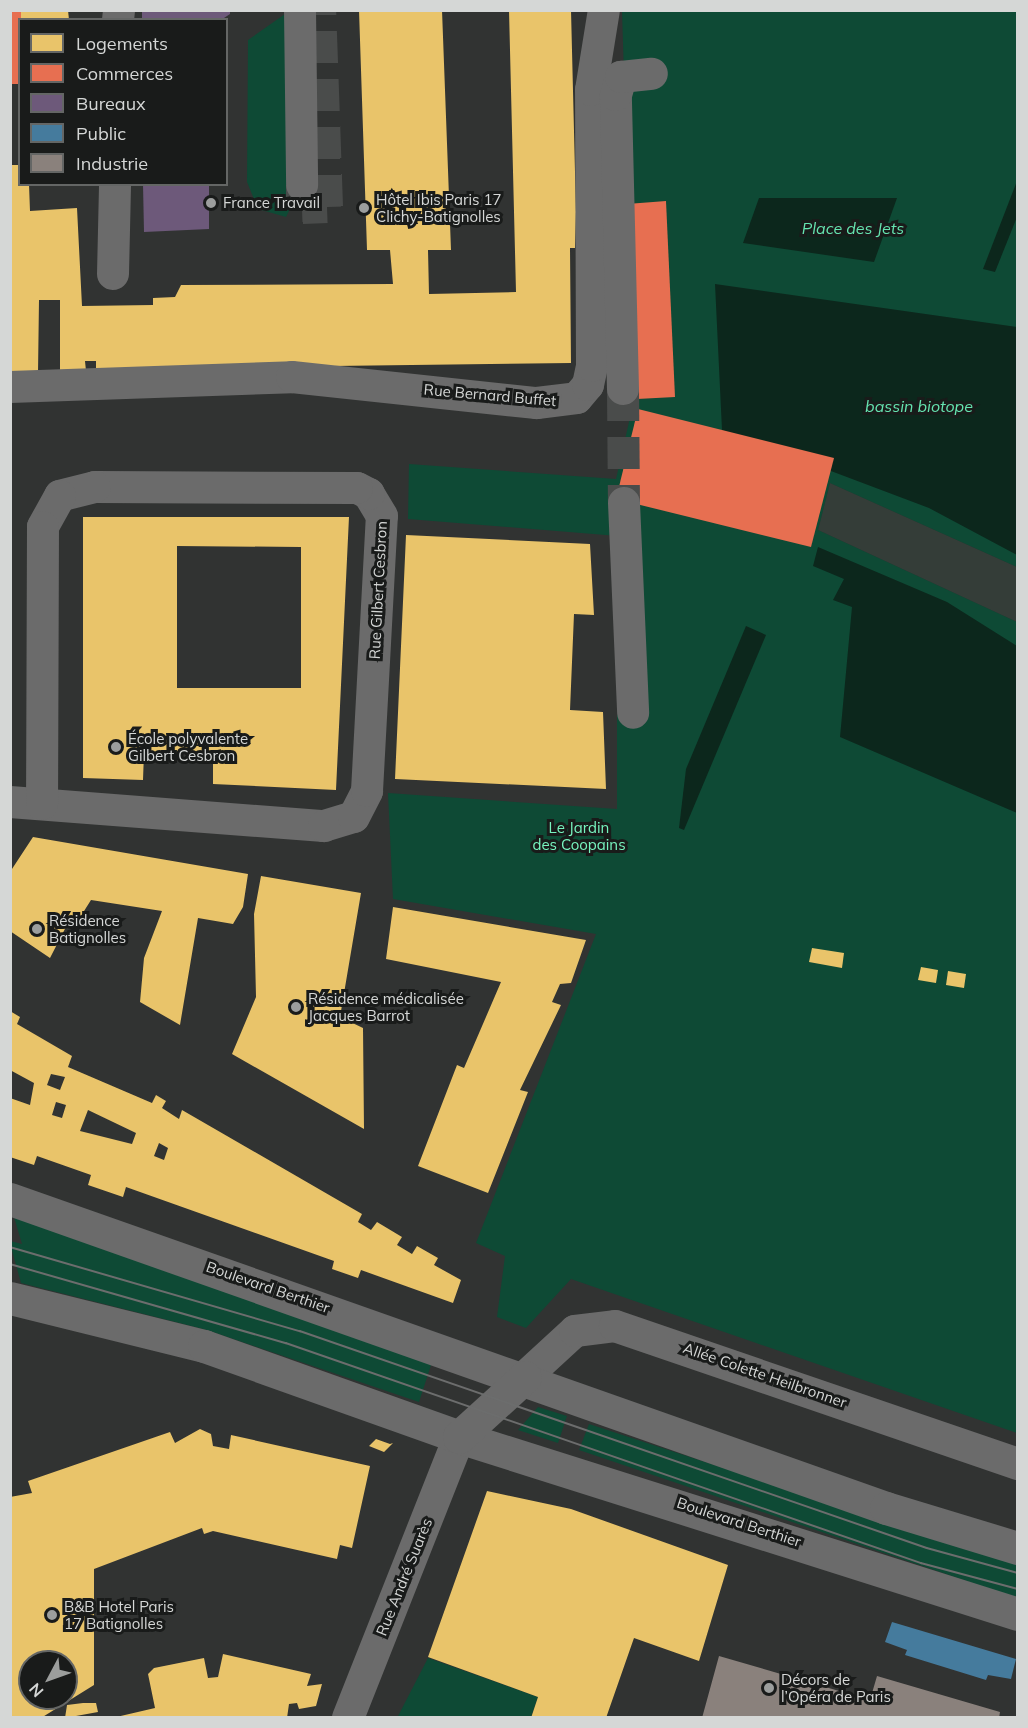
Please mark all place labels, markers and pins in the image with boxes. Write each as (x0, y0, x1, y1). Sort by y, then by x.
place label: Hôtel Ibis Paris 17 Clichy-Batignolles (376, 190, 501, 225)
place label: France Travail (223, 194, 320, 212)
marker: France Travail (204, 196, 218, 210)
marker: Hôtel Ibis Paris 17 Clichy-Batignolles (357, 201, 371, 215)
place label: École polyvalente Gilbert Cesbron (128, 729, 248, 764)
marker: École polyvalente Gilbert Cesbron (109, 740, 123, 754)
place label: Résidence Batignolles (49, 911, 126, 946)
marker: Résidence Batignolles (30, 922, 44, 936)
place label: Résidence médicalisée Jacques Barrot (308, 989, 464, 1024)
marker: Résidence médicalisée Jacques Barrot (289, 1000, 303, 1014)
place label: B&B Hotel Paris 17 Batignolles (64, 1597, 174, 1632)
marker: B&B Hotel Paris 17 Batignolles (45, 1608, 59, 1622)
place label: Décors de l’Opéra de Paris (781, 1670, 891, 1705)
marker: Décors de l’Opéra de Paris (762, 1681, 776, 1695)

